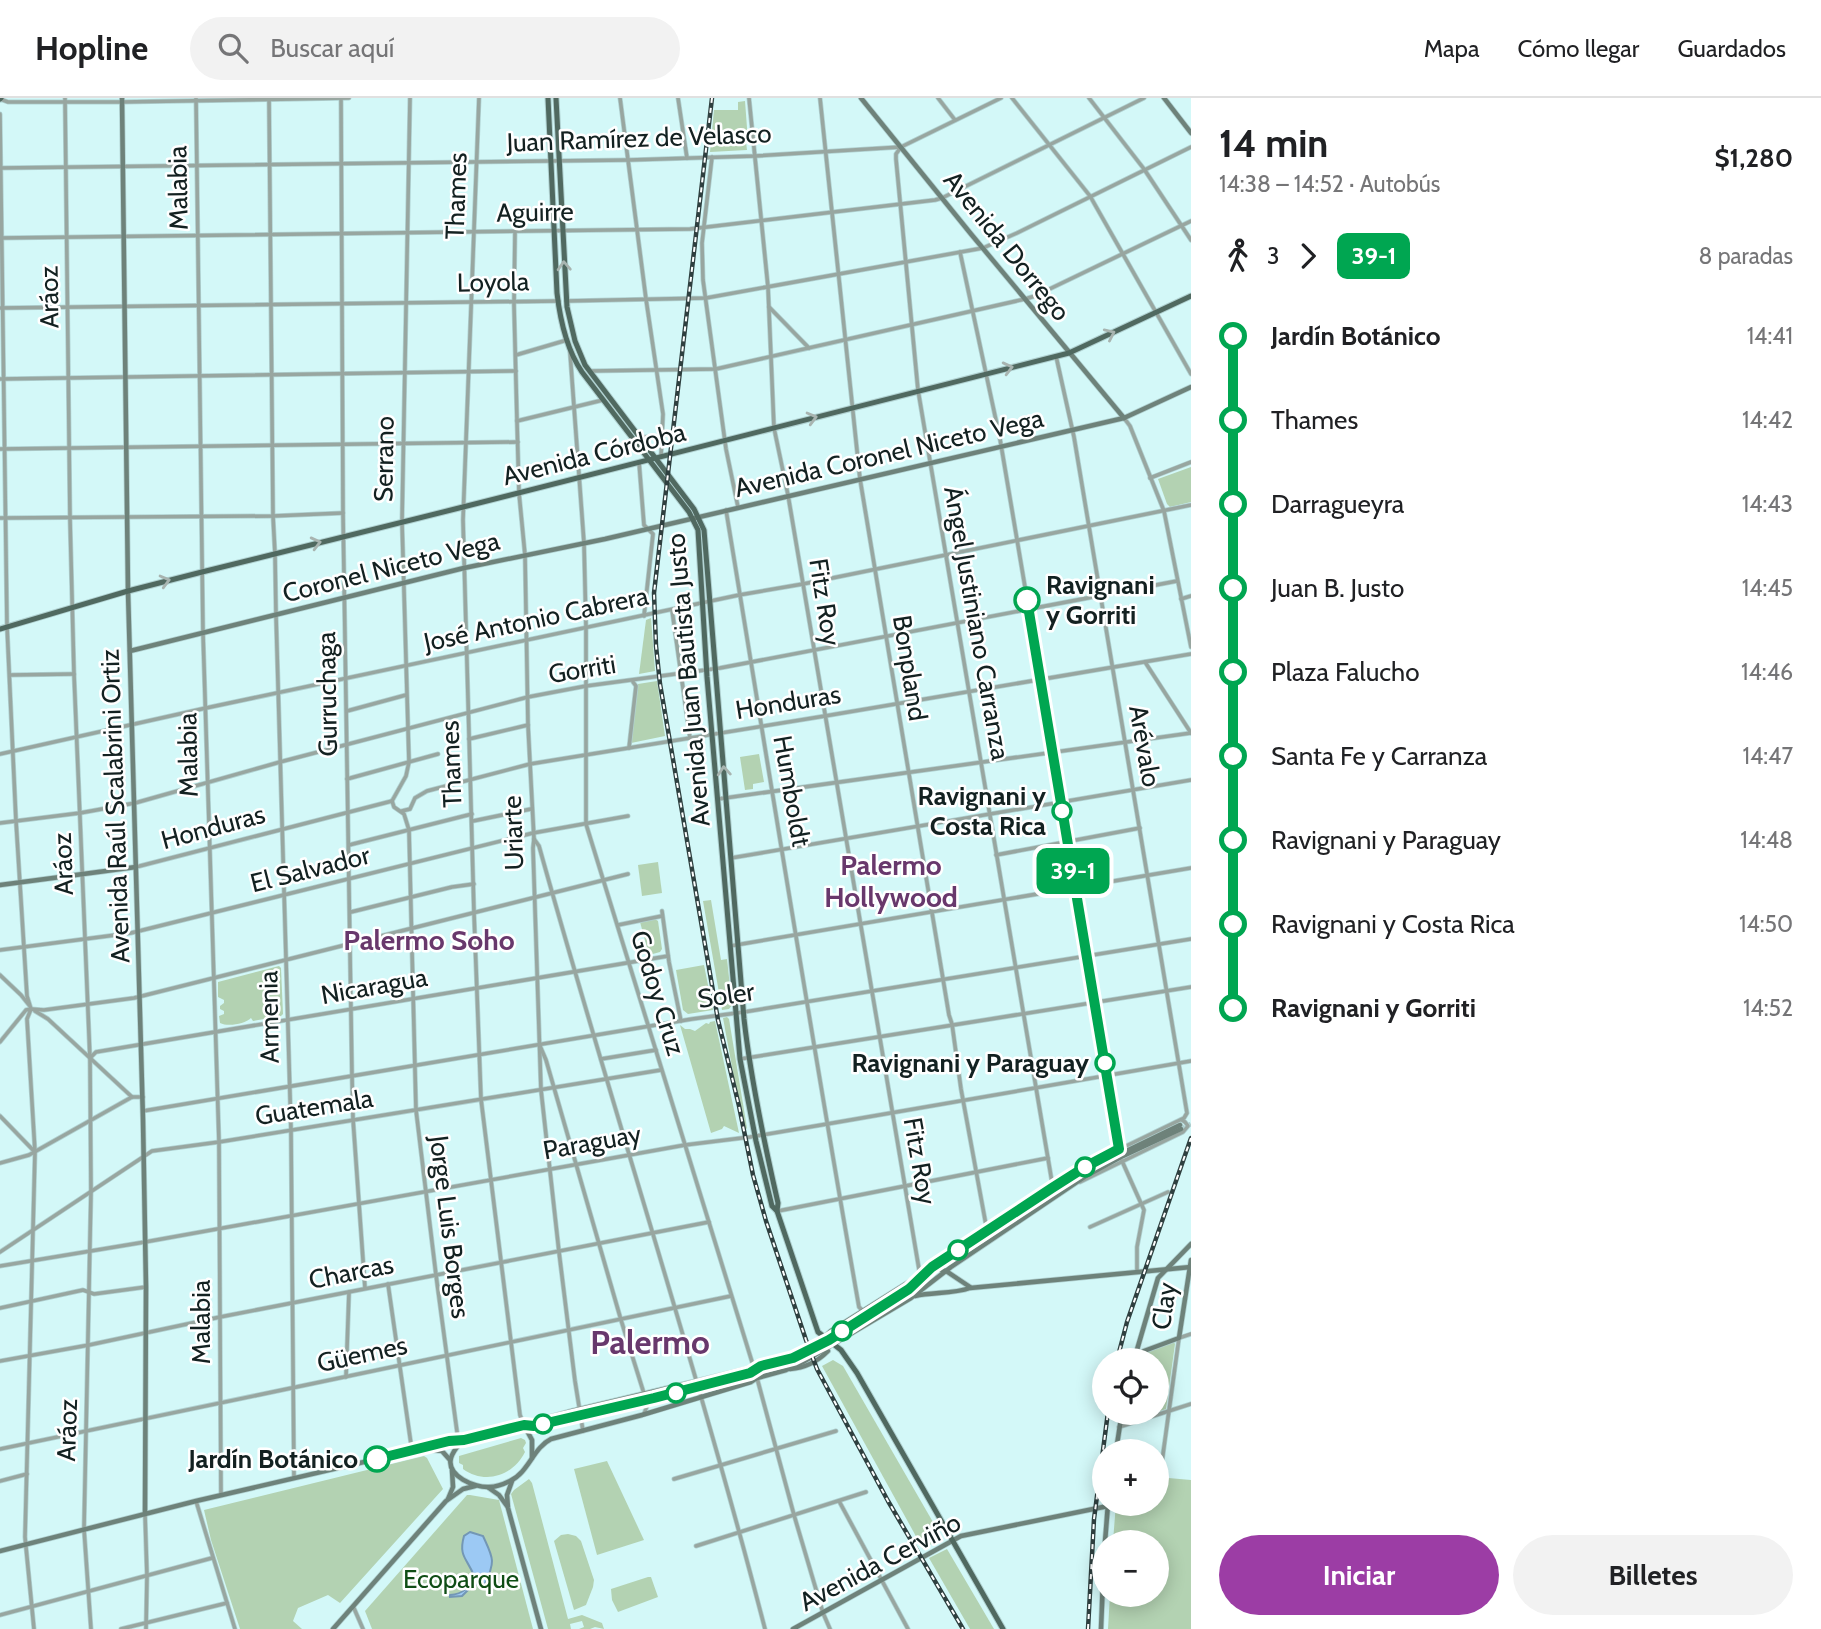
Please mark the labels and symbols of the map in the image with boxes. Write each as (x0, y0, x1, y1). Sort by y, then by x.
street label: Juan Ramírez de Velasco (505, 117, 772, 159)
street label: Malabia (161, 145, 195, 231)
street label: Thames (438, 152, 474, 240)
street label: Avenida Dorrego (937, 165, 1077, 327)
street label: Aguirre (496, 195, 574, 229)
one-way arrow (557, 260, 572, 271)
street label: Aráoz (32, 265, 66, 329)
street label: Loyola (456, 265, 530, 299)
one-way arrow (1103, 328, 1115, 342)
one-way arrow (1002, 362, 1014, 376)
street label: Avenida Coronel Niceto Vega (731, 402, 1047, 504)
one-way arrow (806, 412, 818, 426)
street label: Serrano (367, 416, 401, 502)
street label: Avenida Córdoba (499, 416, 689, 492)
street label: Ángel Justiniano Carranza (937, 484, 1017, 763)
street label: Coronel Niceto Vega (279, 524, 503, 609)
street label: Avenida Juan Bautista Justo (659, 532, 717, 828)
one-way arrow (310, 537, 322, 551)
street label: Fitz Roy (802, 556, 848, 648)
place label: Ravignani y Gorriti (1046, 569, 1155, 631)
one-way arrow (159, 575, 171, 590)
street label: José Antonio Cabrera (420, 579, 652, 659)
marker: Ravignani y Gorriti (1014, 587, 1040, 613)
street label: Bonpland (886, 613, 934, 723)
street label: Gurruchaga (310, 631, 344, 757)
street label: Avenida Raúl Scalabrini Ortiz (94, 648, 136, 964)
street label: Gorriti (546, 648, 618, 690)
street label: Honduras (733, 678, 843, 726)
street label: Arévalo (1122, 703, 1168, 789)
street label: Malabia (171, 712, 205, 798)
street label: Thames (433, 720, 469, 808)
street label: Humboldt (766, 733, 818, 849)
one-way arrow (717, 765, 732, 776)
place label: Ravignani y Costa Rica (918, 780, 1046, 842)
street label: Uriarte (496, 795, 530, 871)
street label: Honduras (158, 798, 269, 856)
marker: Ravignani y Costa Rica (1052, 801, 1072, 821)
street label: Aráoz (46, 832, 80, 896)
street label: El Salvador (247, 839, 374, 899)
district label: Palermo Hollywood (824, 848, 958, 914)
line badge: 39-1 (1024, 848, 1122, 894)
district label: Palermo Soho (343, 923, 515, 957)
street label: Godoy Cruz (624, 927, 692, 1059)
street label: Nicaragua (318, 961, 430, 1011)
street label: Armenia (252, 970, 286, 1064)
street label: Soler (696, 975, 757, 1015)
place label: Ravignani y Paraguay (851, 1047, 1089, 1079)
marker: Ravignani y Paraguay (1095, 1053, 1115, 1073)
street label: Guatemala (253, 1082, 376, 1132)
street label: Fitz Roy (897, 1115, 943, 1207)
street label: Paraguay (540, 1118, 644, 1166)
street label: Jorge Luis Borges (423, 1133, 477, 1321)
unlabelled marker (1075, 1157, 1095, 1177)
unlabelled marker (948, 1240, 968, 1260)
street label: Charcas (306, 1248, 396, 1296)
street label: Malabia (185, 1279, 217, 1364)
street label: Clay (1145, 1280, 1183, 1332)
unlabelled marker (832, 1321, 852, 1341)
district label: Palermo (590, 1322, 710, 1362)
street label: Güemes (314, 1329, 410, 1379)
unlabelled marker (666, 1383, 686, 1403)
street label: Aráoz (50, 1398, 84, 1462)
unlabelled marker (533, 1414, 553, 1434)
place label: Jardín Botánico (187, 1443, 358, 1475)
marker: Jardín Botánico (364, 1446, 390, 1472)
street label: Avenida Cerviño (794, 1506, 966, 1618)
park label: Ecoparque (403, 1563, 519, 1595)

